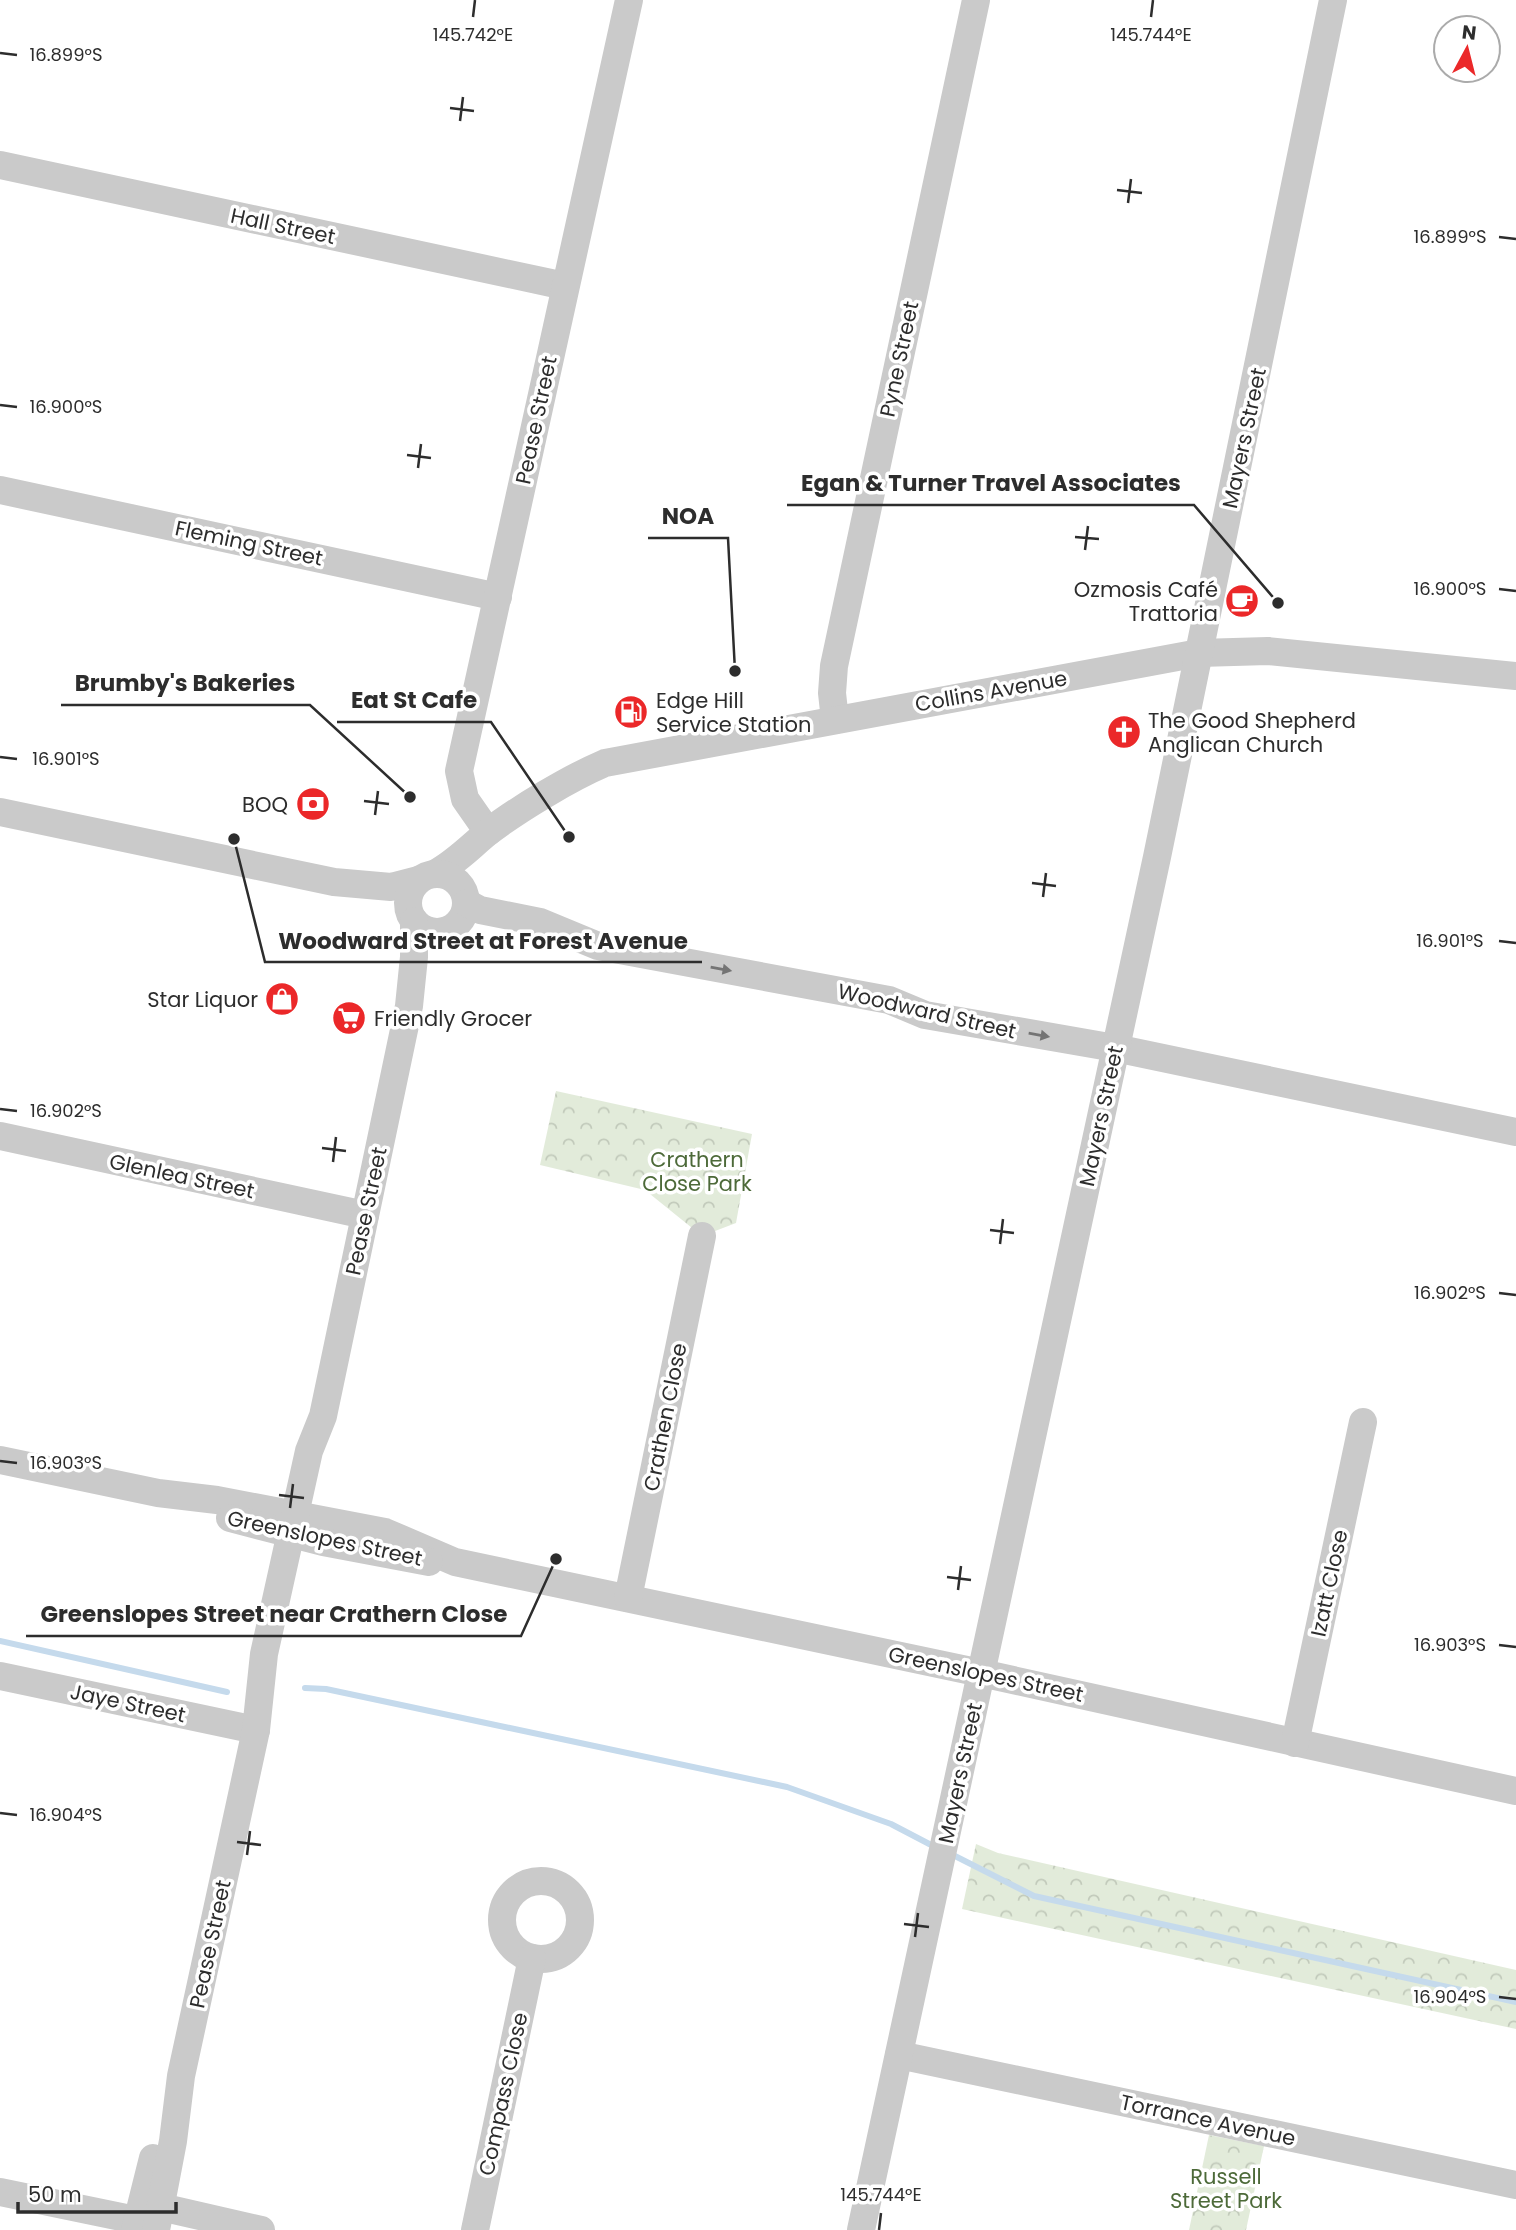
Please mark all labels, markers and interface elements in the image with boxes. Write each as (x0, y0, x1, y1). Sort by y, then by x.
north arrow (1432, 14, 1502, 84)
text: N (1460, 18, 1478, 47)
text: 145.742°E (433, 22, 513, 47)
text: 145.744°E (1110, 22, 1192, 47)
text: 16.899°S (30, 42, 102, 67)
street label: Hall Street (228, 201, 338, 251)
text: 16.899°S (1414, 224, 1486, 249)
street label: Pyne Street (873, 298, 925, 420)
street label: Pease Street (508, 353, 564, 487)
street label: Mayers Street (1215, 365, 1273, 511)
text: 16.900°S (30, 394, 102, 419)
callout: Egan & Turner Travel Associates (787, 461, 1194, 505)
text: Egan & Turner Travel Associates (801, 467, 1181, 499)
callout: NOA (648, 494, 728, 538)
text: NOA (662, 500, 714, 532)
street label: Fleming Street (172, 513, 326, 573)
place label: Ozmosis Café Trattoria (1074, 575, 1218, 628)
text: 16.900°S (1414, 576, 1486, 601)
cafe icon: Ozmosis Café Trattoria (1223, 582, 1261, 620)
callout: Brumby's Bakeries (61, 661, 310, 705)
street label: Collins Avenue (913, 663, 1069, 719)
text: Brumby's Bakeries (75, 667, 295, 699)
callout: Eat St Cafe (337, 678, 491, 722)
text: Eat St Cafe (351, 684, 477, 716)
place label: Edge Hill Service Station (656, 686, 811, 739)
fuel station icon: Edge Hill Service Station (612, 693, 650, 731)
place label: The Good Shepherd Anglican Church (1148, 706, 1356, 759)
church icon: The Good Shepherd Anglican Church (1105, 713, 1143, 751)
text: 16.901°S (32, 746, 100, 771)
bank icon: BOQ (294, 785, 332, 823)
place label: BOQ (242, 790, 288, 819)
callout: Woodward Street at Forest Avenue (265, 918, 702, 962)
text: Woodward Street at Forest Avenue (278, 925, 688, 957)
text: 16.901°S (1416, 928, 1484, 953)
one-way arrow (710, 964, 732, 975)
street label: Woodward Street (835, 976, 1019, 1046)
shop icon: Star Liquor (263, 980, 301, 1018)
place label: Star Liquor (147, 985, 258, 1014)
supermarket icon: Friendly Grocer (330, 999, 368, 1037)
place label: Friendly Grocer (374, 1004, 532, 1033)
one-way arrow (1028, 1030, 1050, 1041)
street label: Mayers Street (1072, 1043, 1130, 1189)
text: 16.902°S (30, 1098, 102, 1123)
street label: Pease Street (338, 1144, 394, 1278)
park label: Crathern Close Park (642, 1145, 752, 1198)
street label: Glenlea Street (107, 1146, 257, 1206)
text: 16.902°S (1414, 1280, 1486, 1305)
street label: Crathen Close (636, 1341, 694, 1493)
text: 16.903°S (30, 1450, 102, 1475)
street label: Greenslopes Street (225, 1503, 425, 1573)
street label: Izatt Close (1304, 1527, 1354, 1639)
callout: Greenslopes Street near Crathern Close (26, 1592, 521, 1636)
text: Greenslopes Street near Crathern Close (40, 1598, 508, 1630)
text: 16.903°S (1414, 1632, 1486, 1657)
street label: Greenslopes Street (886, 1639, 1086, 1709)
street label: Jaye Street (68, 1677, 188, 1729)
street label: Mayers Street (931, 1700, 989, 1846)
text: 16.904°S (30, 1802, 102, 1827)
street label: Pease Street (182, 1877, 238, 2011)
text: 16.904°S (1414, 1984, 1486, 2009)
street label: Compass Close (472, 2010, 534, 2178)
street label: Torrance Avenue (1118, 2087, 1298, 2153)
park label: Russell Street Park (1170, 2162, 1282, 2215)
scale bar (18, 2170, 175, 2214)
text: 50 m (28, 2180, 82, 2209)
text: 145.744°E (840, 2182, 922, 2207)

